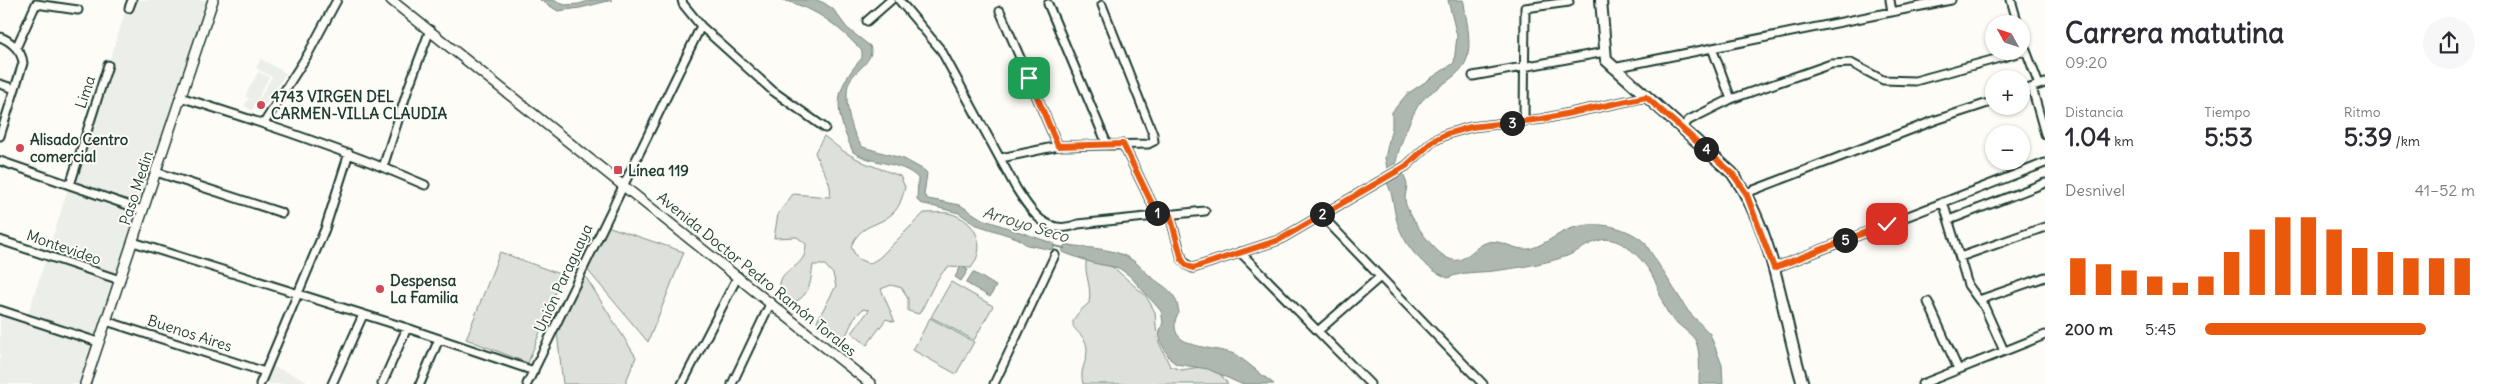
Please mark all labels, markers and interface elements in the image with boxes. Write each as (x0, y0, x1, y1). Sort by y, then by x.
north arrow (1985, 15, 2030, 60)
map controls (1985, 15, 2030, 170)
text: Carrera matutina (2065, 15, 2284, 51)
button: share (2423, 17, 2475, 69)
text: 09:20 (2065, 52, 2108, 72)
pin (1008, 57, 1050, 99)
icon: arrive (1015, 64, 1043, 92)
button: + (1985, 70, 2030, 115)
street label: Lima (71, 73, 99, 111)
place label: 4743 VIRGEN DEL CARMEN-VILLA CLAUDIA (271, 87, 448, 123)
marker: 4743 VIRGEN DEL CARMEN-VILLA CLAUDIA (255, 99, 267, 111)
text: Distancia (2065, 103, 2124, 121)
text: Tiempo (2204, 103, 2250, 121)
text: Ritmo (2344, 103, 2381, 121)
pin: 3 (1500, 110, 1524, 136)
text: 3 (1509, 114, 1516, 132)
text: 1.04 (2065, 121, 2111, 153)
text: 5:53 (2204, 121, 2253, 153)
text: 5:39 (2344, 121, 2392, 153)
button: − (1985, 125, 2030, 170)
place label: Alisado Centro comercial (30, 130, 129, 166)
text: km (2111, 132, 2134, 150)
text: /km (2392, 132, 2420, 150)
pin: 4 (1694, 136, 1718, 162)
text: 4 (1702, 140, 1711, 158)
marker: Alisado Centro comercial (14, 142, 26, 154)
street label: Paso Medin (115, 148, 157, 228)
place label: Línea 119 (628, 161, 689, 180)
marker: Línea 119 (612, 164, 624, 176)
text: Desnivel (2065, 180, 2125, 200)
text: 41–52 m (2415, 180, 2475, 200)
street label: Avenida Doctor Pedro Ramón Torales (653, 188, 861, 360)
pin: 1 (1144, 200, 1170, 226)
water label: Arroyo Seco (981, 201, 1072, 247)
pin: 2 (1310, 202, 1334, 226)
pin (1866, 203, 1908, 245)
text: 1 (1155, 204, 1160, 222)
text: 2 (1319, 205, 1326, 223)
icon: check (1873, 210, 1901, 238)
street label: Unión Paraguaya (530, 220, 597, 335)
street label: Montevideo (24, 225, 104, 269)
pin: 5 (1832, 228, 1858, 252)
text: 5 (1841, 231, 1850, 249)
place label: Despensa La Familia (390, 271, 459, 307)
marker: Despensa La Familia (374, 283, 386, 295)
street label: Buenos Aires (145, 310, 235, 356)
text: 200 m (2065, 319, 2113, 339)
text: 5:45 (2145, 319, 2176, 339)

